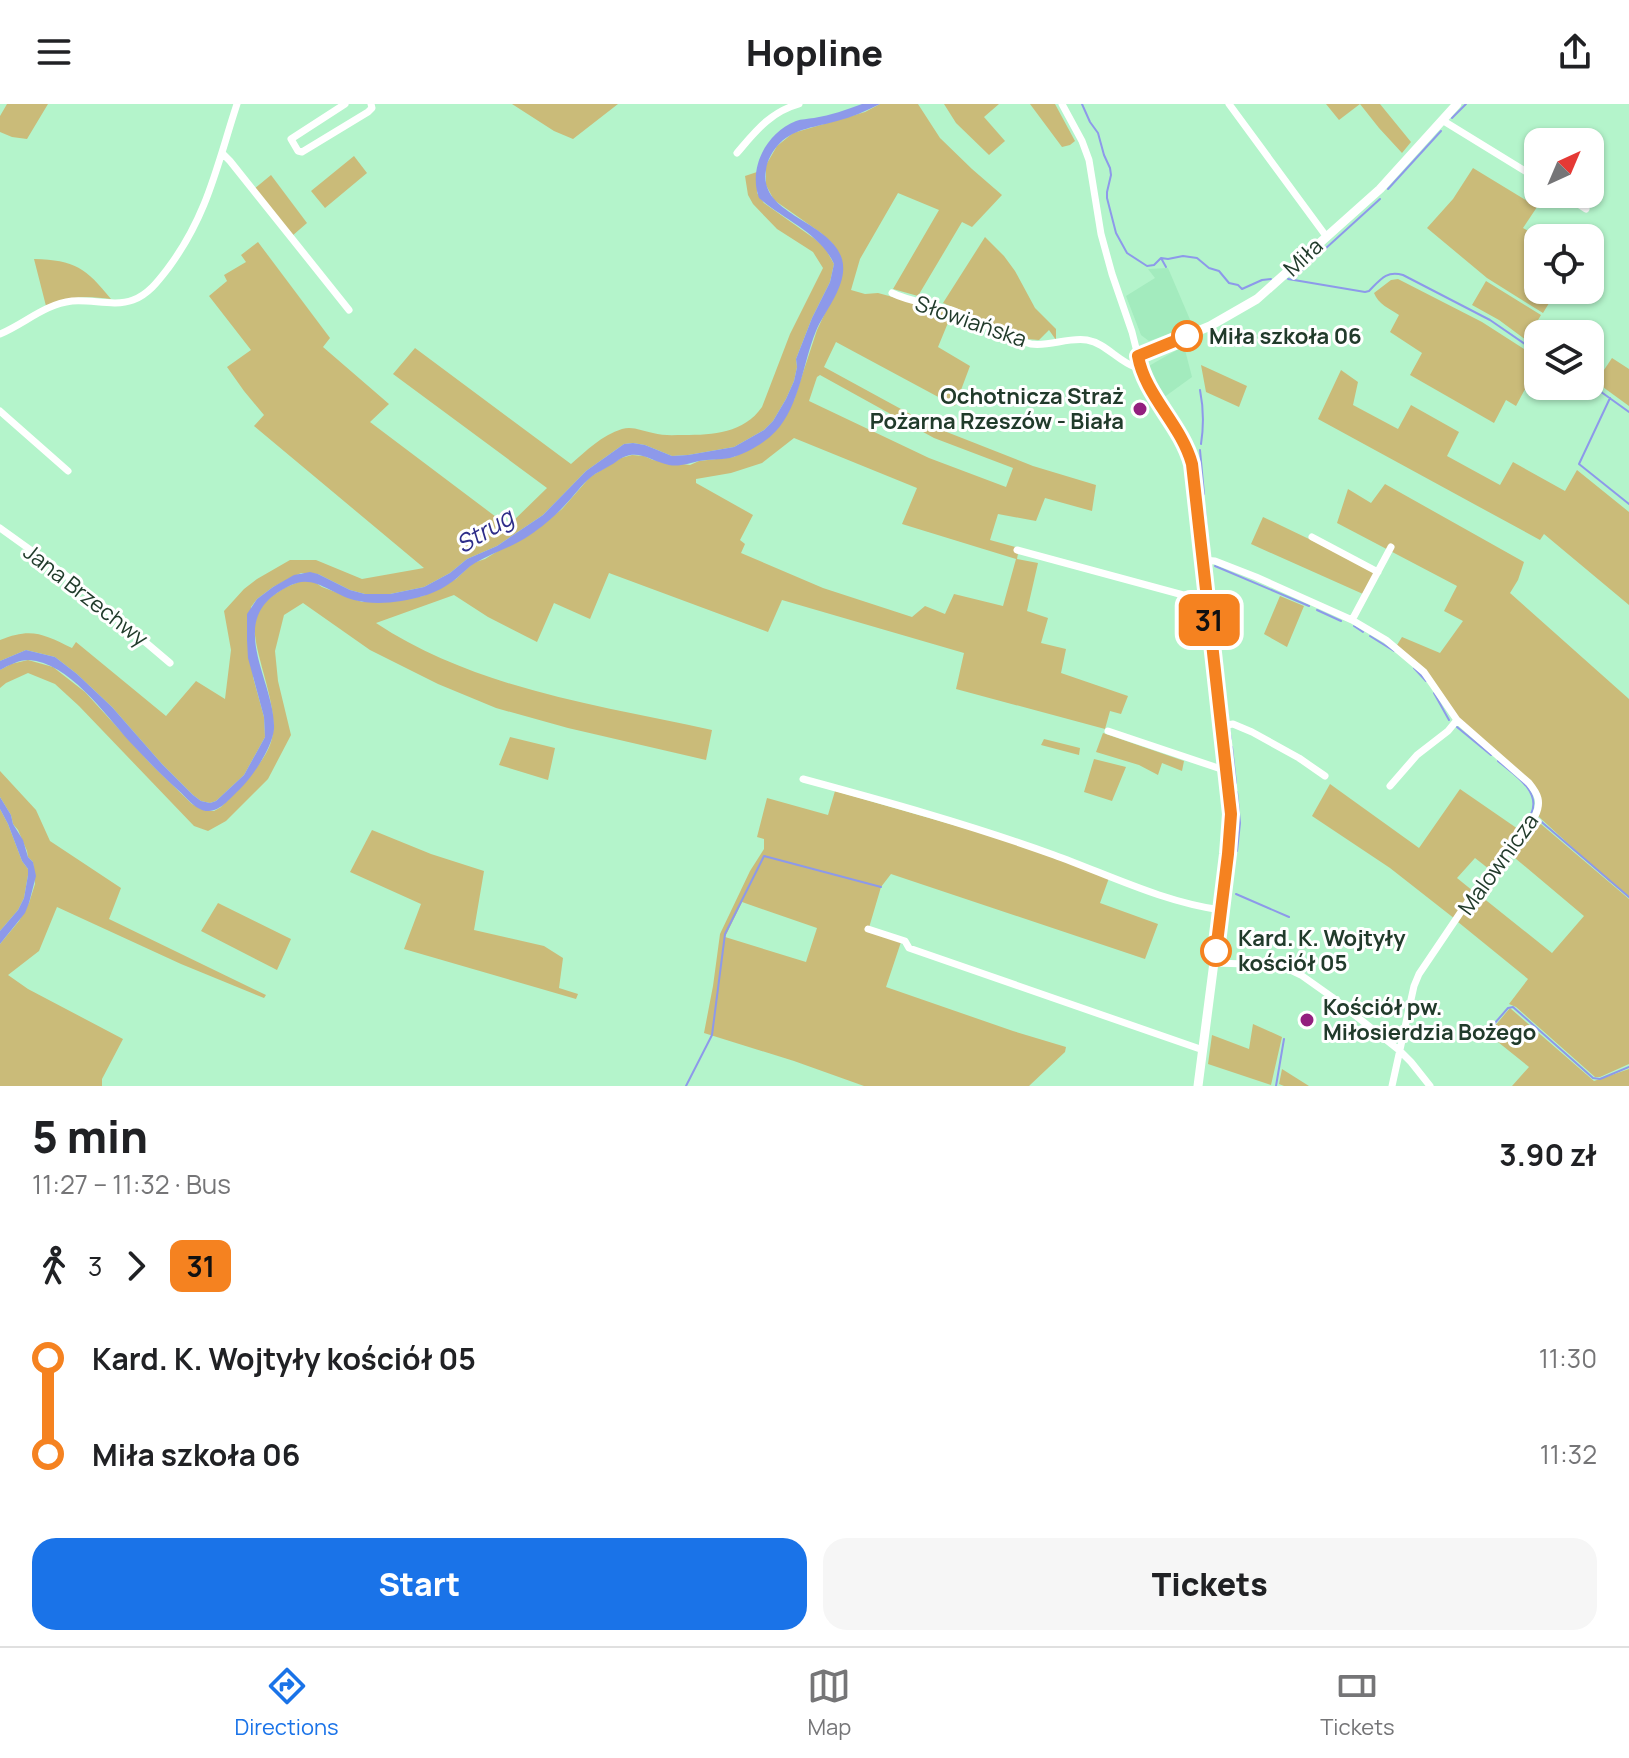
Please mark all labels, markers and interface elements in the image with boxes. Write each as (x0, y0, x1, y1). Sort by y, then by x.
text: Hopline (746, 28, 883, 77)
icon: menu (32, 30, 76, 74)
icon: share (1553, 30, 1597, 74)
north arrow (1524, 128, 1604, 208)
map controls (1524, 128, 1604, 400)
button: locate (1524, 224, 1604, 304)
street label: Miła (1277, 231, 1329, 283)
street label: Słowiańska (911, 288, 1031, 354)
button: layers (1524, 320, 1604, 400)
marker: Miła szkoła 06 (1172, 321, 1202, 351)
place label: Miła szkoła 06 (1209, 321, 1362, 351)
place label: Ochotnicza Straż Pożarna Rzeszów - Biała (870, 381, 1124, 436)
marker: Ochotnicza Straż Pożarna Rzeszów - Biała (1131, 400, 1149, 418)
water label: Strug (449, 499, 520, 560)
street label: Jana Brzechwy (17, 537, 155, 653)
line badge: 31 (1173, 594, 1245, 646)
text: 31 (1195, 601, 1223, 639)
street label: Malownicza (1451, 807, 1545, 921)
place label: Kard. K. Wojtyły kościół 05 (1238, 923, 1406, 978)
marker: Kard. K. Wojtyły kościół 05 (1201, 936, 1231, 966)
place label: Kościół pw. Miłosierdzia Bożego (1323, 992, 1536, 1047)
marker: Kościół pw. Miłosierdzia Bożego (1298, 1011, 1316, 1029)
text: 5 min (32, 1106, 148, 1166)
text: 3.90 zł (1499, 1134, 1597, 1175)
text: 11:27 – 11:32 · Bus (32, 1166, 231, 1202)
icon: walk (32, 1244, 76, 1288)
icon: forward (114, 1244, 158, 1288)
text: 31 (186, 1247, 215, 1285)
text: 3 (88, 1248, 102, 1284)
text: Kard. K. Wojtyły kościół 05 (92, 1338, 476, 1379)
text: 11:30 (1539, 1340, 1597, 1376)
text: Miła szkoła 06 (92, 1434, 300, 1475)
text: 11:32 (1540, 1436, 1597, 1472)
button: Start (32, 1538, 807, 1630)
button: Tickets (823, 1538, 1597, 1630)
tab: Directions (234, 1664, 339, 1742)
tab: Map (807, 1664, 851, 1742)
tab: Tickets (1320, 1664, 1395, 1742)

